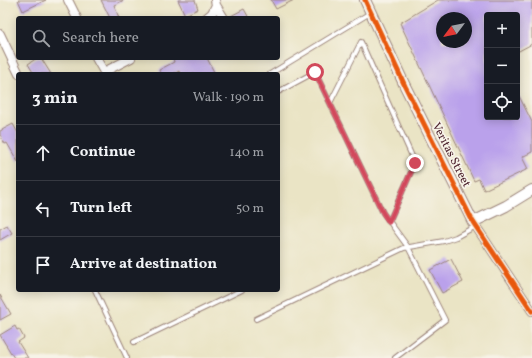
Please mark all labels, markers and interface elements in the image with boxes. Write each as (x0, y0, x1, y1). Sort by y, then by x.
north arrow (436, 12, 472, 48)
map controls (484, 12, 520, 120)
button: + (484, 12, 520, 48)
search box (16, 16, 280, 60)
icon: search (30, 27, 52, 49)
text: Search here (62, 28, 139, 49)
button: − (484, 48, 520, 84)
route start (306, 63, 324, 81)
button: locate (484, 84, 520, 120)
text: 3 min (32, 87, 78, 110)
text: Walk · 190 m (193, 89, 264, 107)
street label: Veritas Street (428, 120, 474, 190)
icon: ahead (32, 142, 54, 164)
text: Continue (70, 142, 135, 163)
text: 140 m (230, 144, 264, 162)
route end (406, 154, 424, 172)
icon: left (32, 198, 54, 220)
text: Turn left (70, 198, 132, 219)
text: 50 m (236, 200, 264, 218)
icon: arrive (32, 254, 54, 276)
text: Arrive at destination (70, 254, 217, 275)

